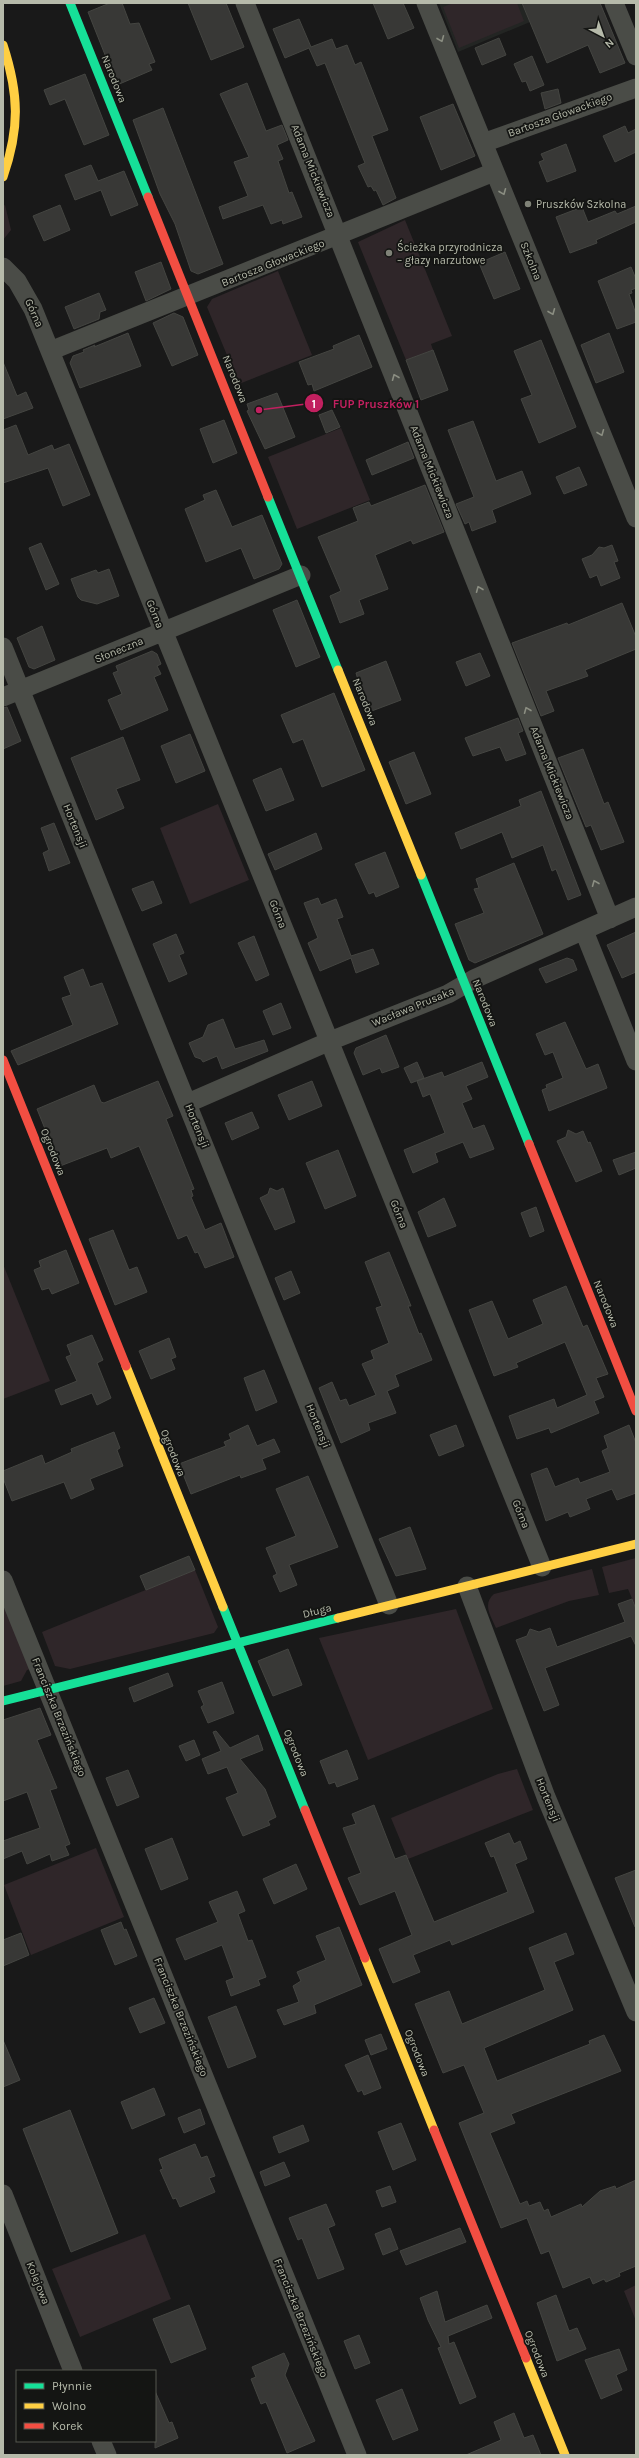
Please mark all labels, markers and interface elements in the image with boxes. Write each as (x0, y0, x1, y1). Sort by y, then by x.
north arrow (583, 16, 623, 56)
one-way arrow (437, 36, 445, 43)
text: N (602, 36, 616, 51)
street label: Narodowa (99, 53, 129, 105)
street label: Bartosza Głowackiego (506, 90, 614, 140)
street label: Adama Mickiewicza (288, 122, 338, 220)
one-way arrow (498, 189, 506, 196)
place label: Pruszków Szkolna (536, 198, 626, 211)
marker: Pruszków Szkolna (523, 199, 533, 209)
street label: Bartosza Głowackiego (220, 236, 326, 290)
place label: Ścieżka przyrodnicza – głazy narzutowe (397, 239, 502, 267)
street label: Szkolna (518, 240, 544, 282)
marker: Ścieżka przyrodnicza – głazy narzutowe (384, 248, 394, 258)
street label: Górna (22, 297, 46, 329)
one-way arrow (547, 308, 555, 316)
street label: Narodowa (220, 353, 250, 405)
one-way arrow (392, 374, 400, 382)
callout: FUP Pruszków 1 (304, 391, 427, 415)
text: 1 (312, 397, 316, 411)
text: FUP Pruszków 1 (333, 397, 419, 411)
street label: Adama Mickiewicza (407, 423, 457, 521)
one-way arrow (597, 429, 605, 436)
one-way arrow (475, 586, 483, 593)
street label: Górna (143, 598, 167, 630)
street label: Słoneczna (93, 634, 145, 666)
street label: Narodowa (350, 676, 380, 728)
one-way arrow (523, 707, 531, 714)
street label: Adama Mickiewicza (527, 724, 577, 822)
street label: Hortensji (60, 802, 90, 850)
one-way arrow (592, 880, 600, 887)
street label: Górna (266, 898, 290, 930)
street label: Narodowa (470, 977, 500, 1029)
street label: Wacława Prusaka (370, 985, 456, 1029)
street label: Hortensji (182, 1102, 212, 1150)
street label: Ogrodowa (38, 1126, 68, 1178)
street label: Górna (387, 1198, 411, 1230)
street label: Narodowa (591, 1278, 621, 1330)
street label: Hortensji (303, 1402, 333, 1450)
street label: Ogrodowa (158, 1427, 188, 1479)
street label: Górna (509, 1498, 533, 1530)
street label: Długa (301, 1601, 333, 1621)
street label: Franciszka Brzezińskiego (29, 1656, 89, 1778)
street label: Ogrodowa (281, 1727, 311, 1779)
street label: Hortensji (533, 1776, 563, 1824)
street label: Franciszka Brzezińskiego (151, 1956, 211, 2078)
street label: Ogrodowa (402, 2027, 432, 2079)
street label: Franciszka Brzezińskiego (271, 2257, 331, 2379)
street label: Kolejowa (24, 2260, 52, 2306)
street label: Ogrodowa (522, 2328, 552, 2380)
legend (16, 2370, 156, 2442)
text: Płynnie (52, 2379, 92, 2393)
text: Wolno (52, 2399, 86, 2413)
text: Korek (52, 2419, 83, 2433)

